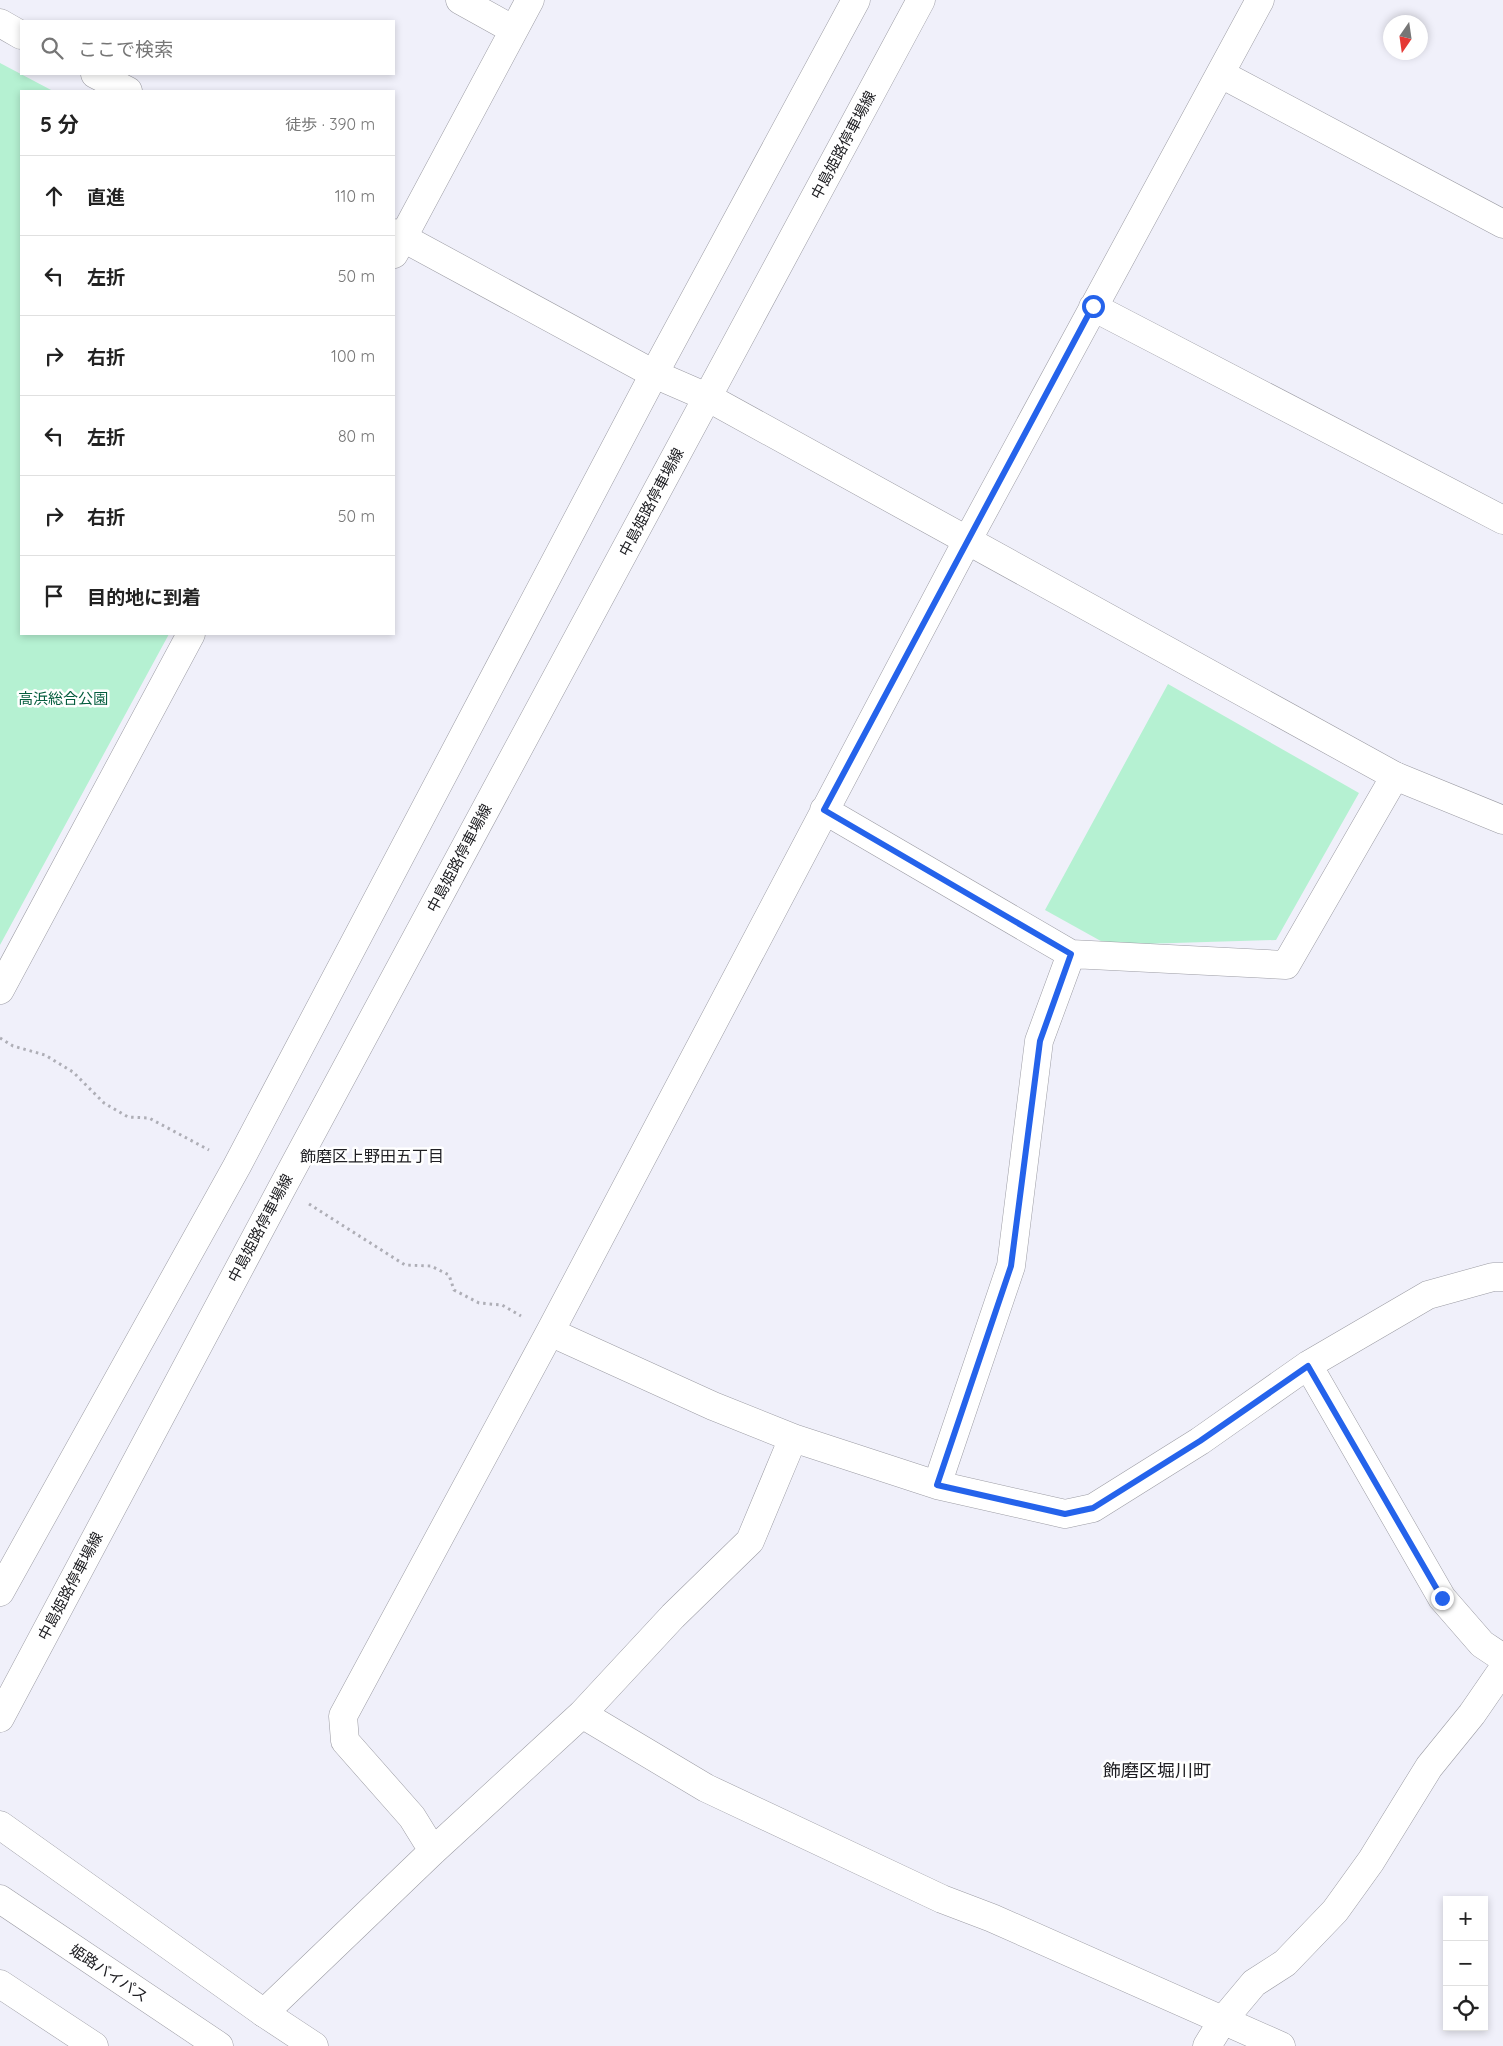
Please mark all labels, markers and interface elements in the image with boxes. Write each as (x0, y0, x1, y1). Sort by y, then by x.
north arrow (1383, 15, 1428, 60)
search box (20, 20, 395, 75)
icon: search (38, 34, 66, 62)
text: ここで検索 (78, 37, 173, 61)
street label: 中島姫路停車場線 (806, 88, 880, 202)
text: 5 分 (40, 111, 79, 137)
text: 徒歩 · 390 m (285, 114, 375, 134)
icon: ahead (40, 182, 68, 210)
text: 直進 (87, 185, 125, 209)
text: 110 m (335, 186, 375, 206)
icon: left (40, 262, 68, 290)
text: 左折 (87, 265, 125, 289)
text: 50 m (338, 266, 375, 286)
route start (1082, 295, 1105, 318)
icon: right (40, 342, 68, 370)
text: 右折 (87, 345, 125, 369)
text: 100 m (331, 346, 375, 366)
icon: left (40, 422, 68, 450)
text: 左折 (87, 425, 125, 449)
text: 80 m (338, 426, 375, 446)
street label: 中島姫路停車場線 (614, 445, 688, 559)
icon: right (40, 502, 68, 530)
text: 右折 (87, 505, 125, 529)
text: 50 m (338, 506, 375, 526)
icon: arrive (40, 582, 68, 610)
text: 目的地に到着 (87, 585, 201, 609)
park label: 高浜総合公園 (18, 689, 108, 708)
street label: 中島姫路停車場線 (422, 801, 496, 915)
district label: 飾磨区上野田五丁目 (300, 1146, 444, 1166)
street label: 中島姫路停車場線 (223, 1171, 297, 1285)
street label: 中島姫路停車場線 (33, 1529, 107, 1643)
route end (1431, 1587, 1454, 1610)
district label: 飾磨区堀川町 (1103, 1759, 1211, 1782)
map controls (1443, 1896, 1488, 2031)
button: + (1443, 1896, 1488, 1941)
street label: 姫路バイパス (67, 1940, 151, 2006)
button: − (1443, 1941, 1488, 1986)
button: locate (1443, 1986, 1488, 2031)

